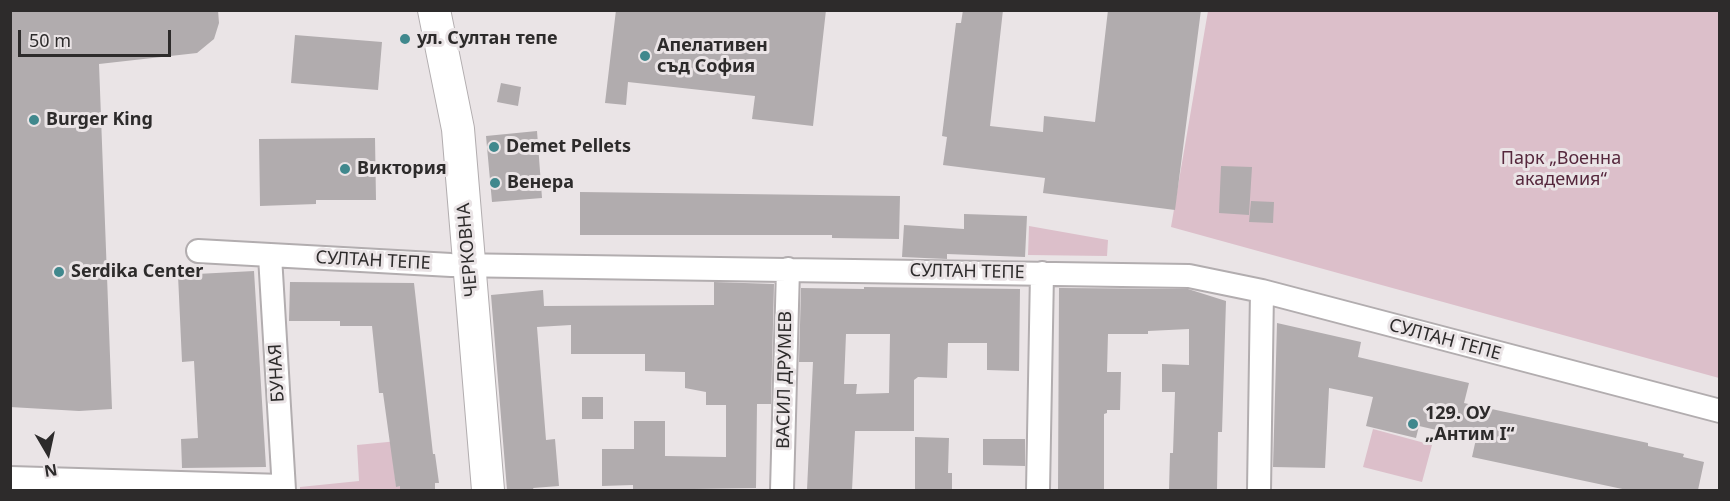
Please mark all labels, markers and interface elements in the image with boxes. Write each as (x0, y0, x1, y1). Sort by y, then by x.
scale bar (21, 18, 174, 56)
text: 50 m (29, 28, 71, 52)
place label: ул. Султан тепе (417, 28, 557, 50)
marker: ул. Султан тепе (398, 32, 412, 46)
place label: Апелативен съд София (657, 35, 768, 78)
marker: Апелативен съд София (638, 49, 652, 63)
place label: Burger King (46, 109, 153, 131)
marker: Burger King (27, 113, 41, 127)
place label: Demet Pellets (506, 136, 631, 158)
marker: Demet Pellets (487, 140, 501, 154)
park label: Парк „Военна академия“ (1501, 148, 1621, 190)
place label: Виктория (357, 158, 447, 180)
marker: Виктория (338, 162, 352, 176)
place label: Венера (507, 172, 574, 194)
marker: Венера (488, 176, 502, 190)
street label: ЧЕРКОВНА (453, 202, 483, 298)
street label: СУЛТАН ТЕПЕ (315, 247, 431, 275)
street label: СУЛТАН ТЕПЕ (909, 260, 1025, 284)
place label: Serdika Center (71, 261, 203, 283)
marker: Serdika Center (52, 265, 66, 279)
street label: ВАСИЛ ДРУМЕВ (773, 311, 797, 449)
street label: СУЛТАН ТЕПЕ (1387, 315, 1503, 365)
street label: БУНАЯ (265, 343, 289, 403)
place label: 129. ОУ „Антим I“ (1425, 403, 1514, 446)
marker: 129. ОУ „Антим I“ (1406, 417, 1420, 431)
north arrow (18, 423, 78, 483)
text: N (43, 459, 59, 483)

